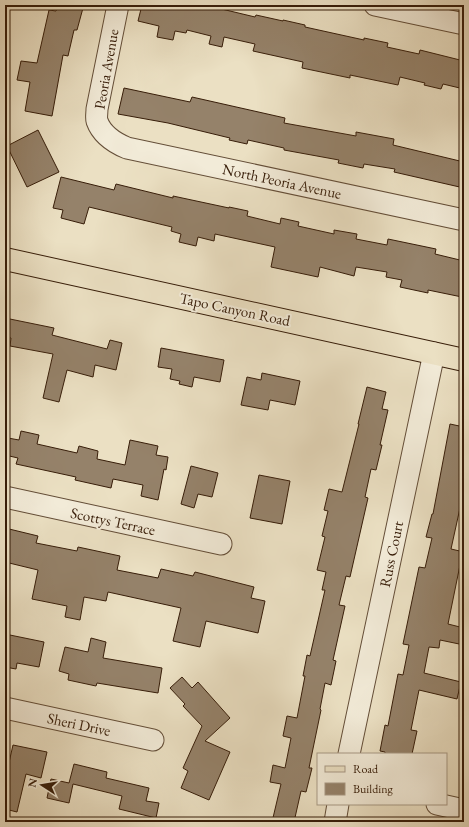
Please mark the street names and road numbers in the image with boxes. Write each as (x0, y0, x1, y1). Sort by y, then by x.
street label: Peoria Avenue (90, 27, 122, 111)
street label: North Peoria Avenue (221, 159, 343, 203)
street label: Tapo Canyon Road (178, 288, 292, 330)
street label: Scottys Terrace (69, 503, 157, 539)
street label: Russ Court (375, 519, 407, 589)
street label: Sheri Drive (46, 708, 113, 740)

